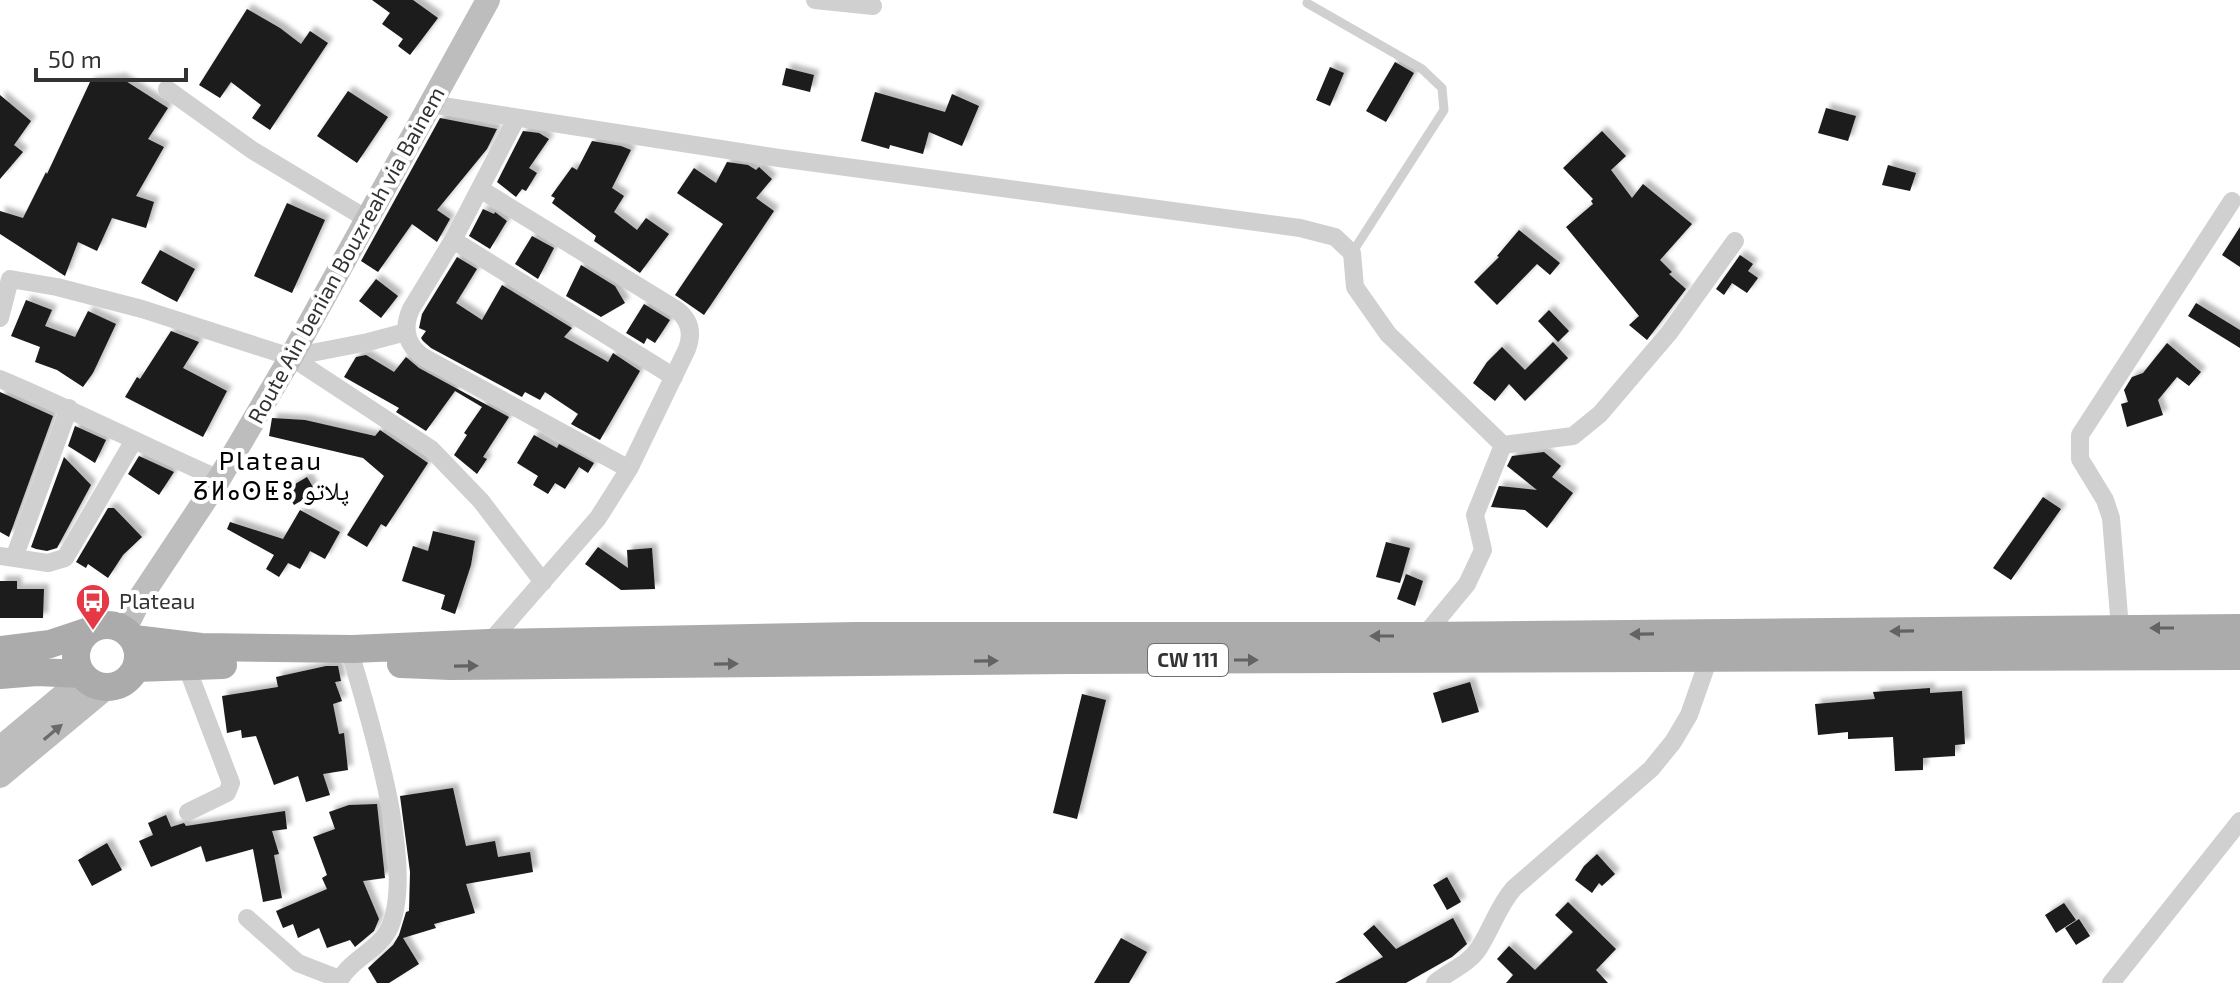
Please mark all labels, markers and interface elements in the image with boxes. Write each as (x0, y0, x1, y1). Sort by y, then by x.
scale bar (36, 32, 186, 82)
text: 50 m (48, 44, 102, 73)
street label: Route Ain benian Bouzreah via Bainem (241, 82, 449, 427)
district label: Plateau ⵒⵍⴰⵙⵟⵓ پلاتو (193, 444, 349, 507)
bus stop icon: Plateau (74, 582, 112, 632)
place label: Plateau (119, 587, 195, 613)
one-way arrow (2149, 622, 2174, 634)
one-way arrow (1889, 625, 1914, 637)
one-way arrow (1629, 628, 1654, 640)
one-way arrow (1369, 630, 1394, 642)
road number: CW 111 (1148, 644, 1228, 676)
one-way arrow (1234, 654, 1259, 666)
one-way arrow (974, 655, 999, 667)
one-way arrow (714, 657, 739, 670)
one-way arrow (454, 660, 479, 672)
one-way arrow (43, 724, 63, 741)

